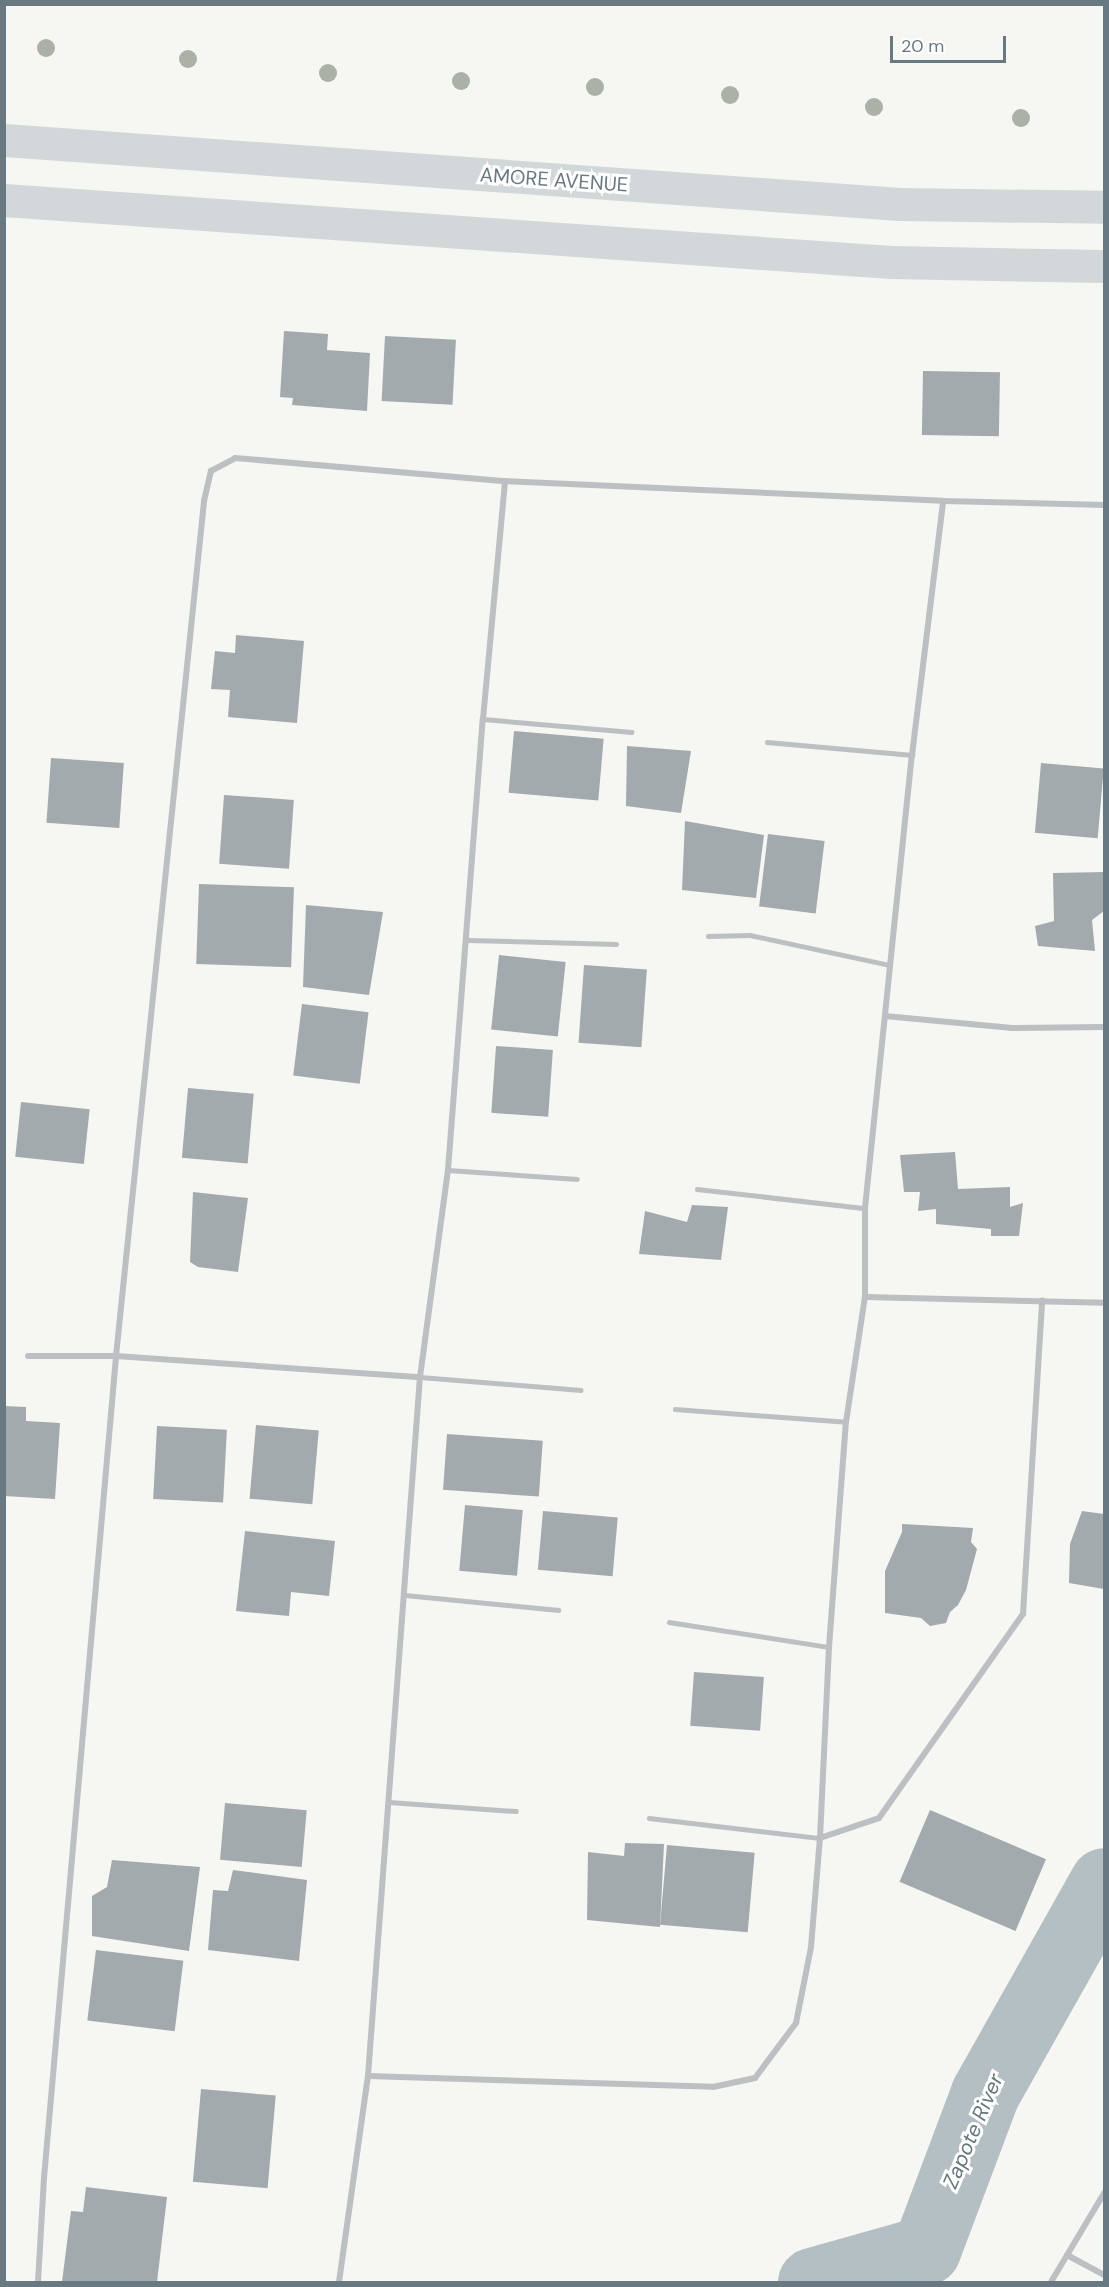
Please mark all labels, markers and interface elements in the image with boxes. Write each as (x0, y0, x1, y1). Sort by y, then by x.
scale bar (893, 24, 1008, 62)
text: 20 m (901, 34, 944, 58)
street label: AMORE AVENUE (479, 163, 629, 197)
water label: Zapote River (938, 2070, 1008, 2192)

